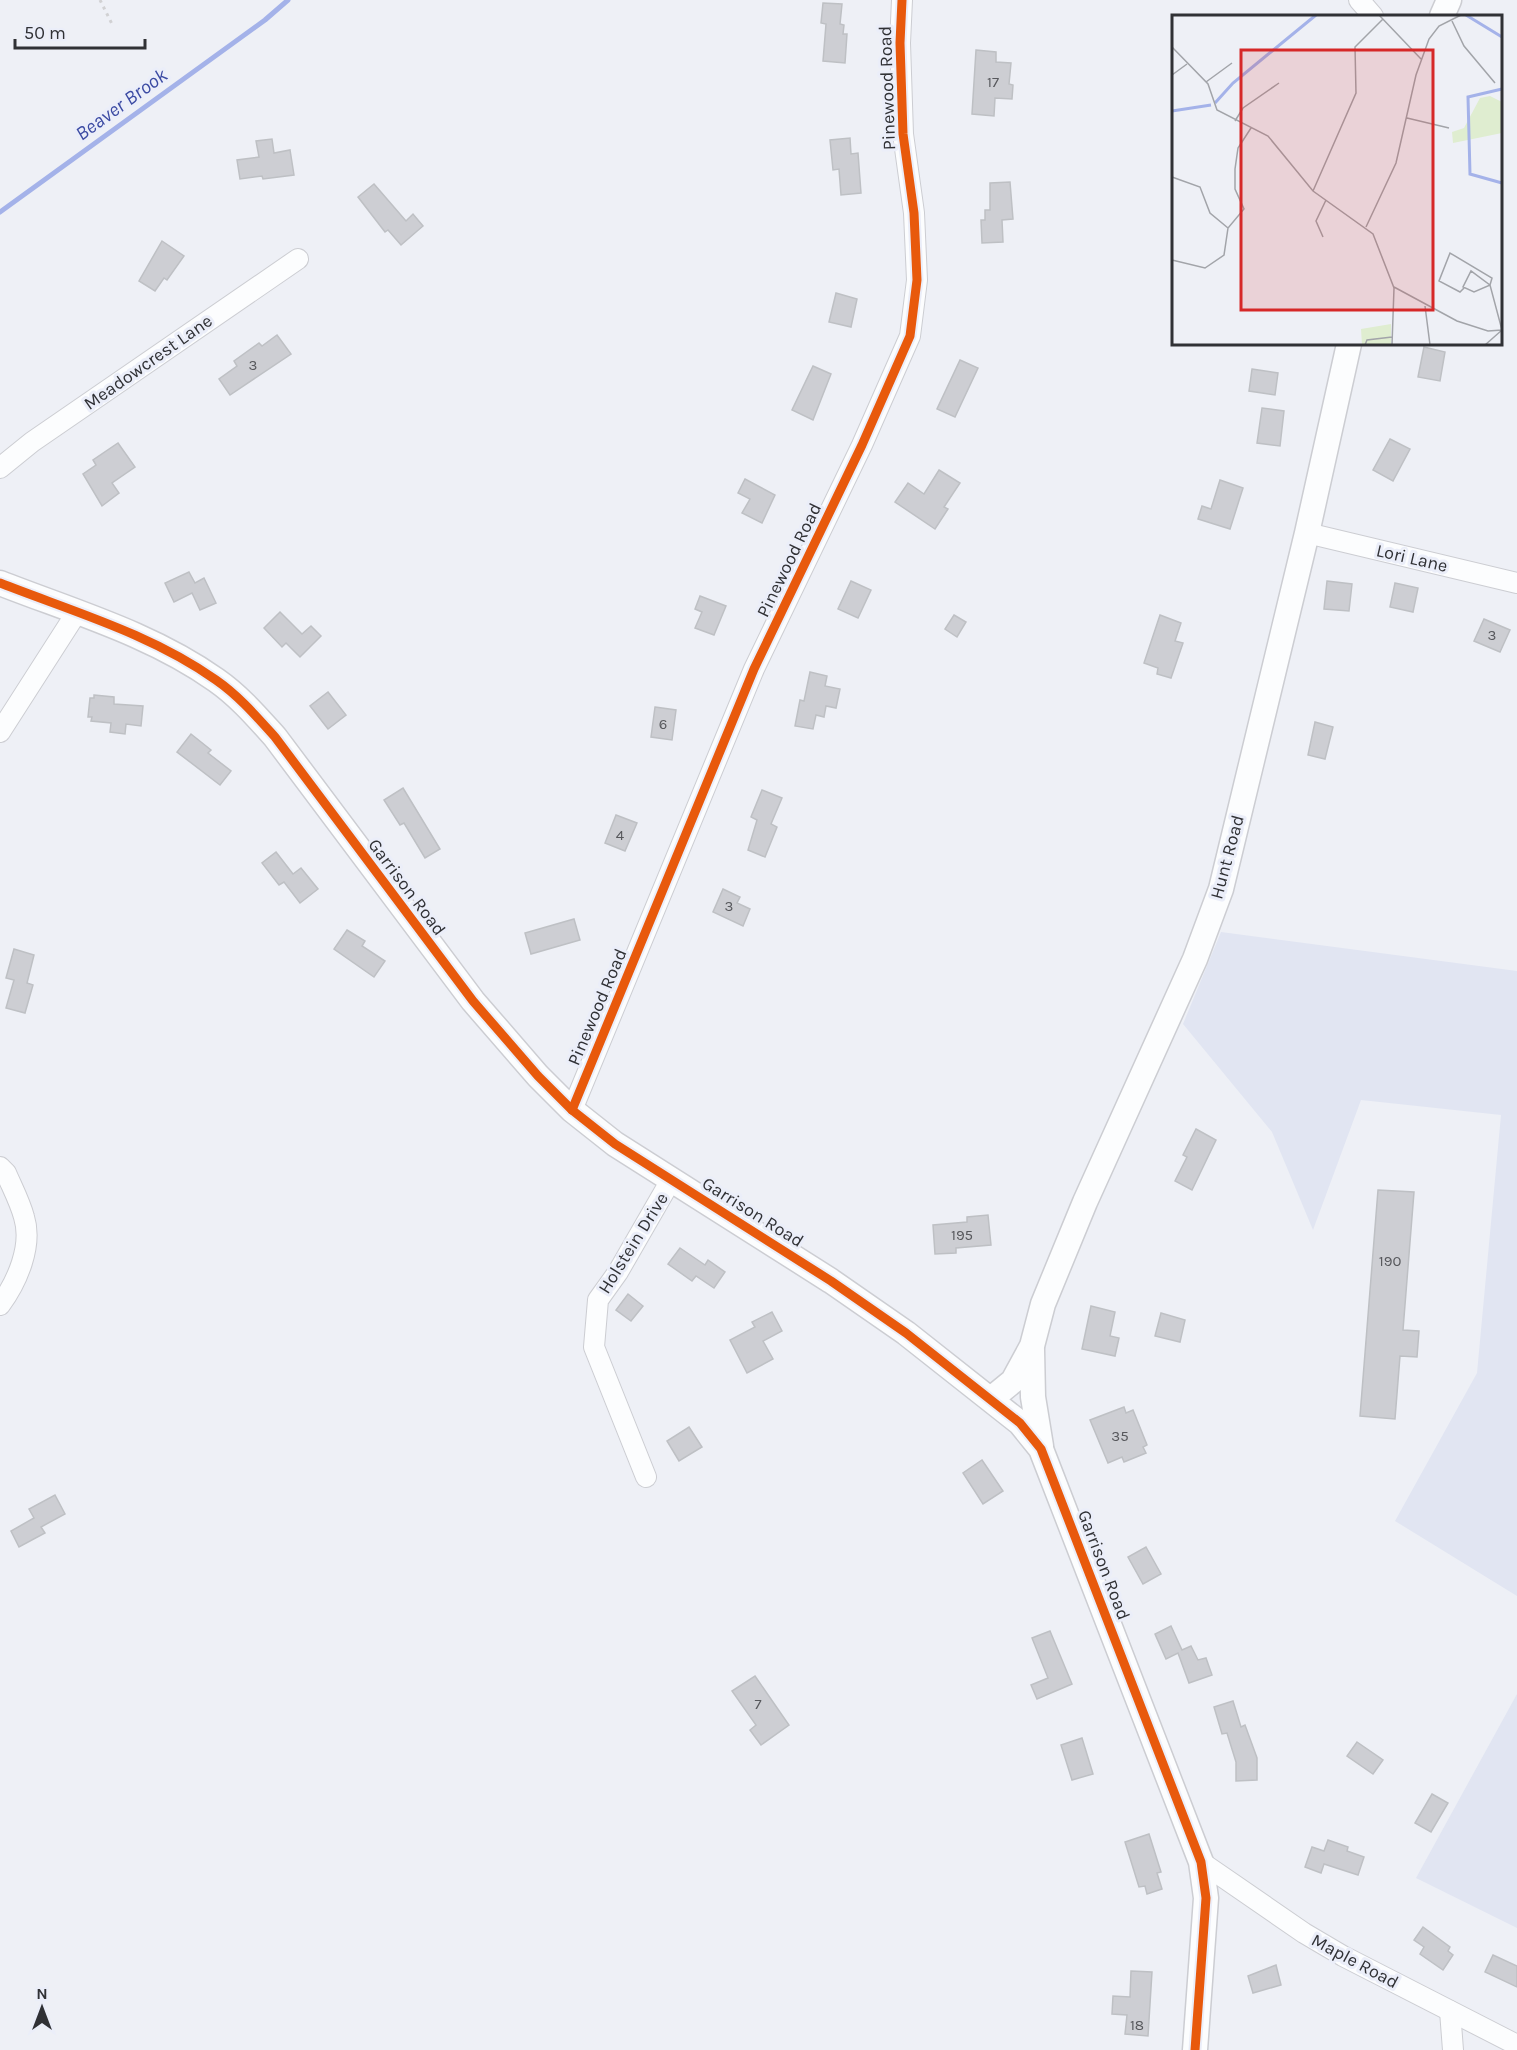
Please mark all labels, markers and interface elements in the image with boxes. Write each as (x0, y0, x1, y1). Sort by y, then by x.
scale bar (15, 12, 146, 50)
inset map (1172, 15, 1502, 345)
text: 50 m (24, 22, 66, 44)
street label: Pinewood Road (874, 25, 900, 151)
water label: Beaver Brook (71, 63, 172, 145)
house number: 17 (987, 73, 999, 91)
street label: Meadowcrest Lane (79, 309, 217, 415)
house number: 3 (249, 356, 257, 374)
street label: Pinewood Road (752, 499, 826, 621)
street label: Lori Lane (1374, 539, 1450, 577)
house number: 3 (1488, 626, 1496, 644)
house number: 6 (659, 715, 667, 733)
street label: Hunt Road (1205, 812, 1249, 902)
house number: 4 (616, 826, 625, 844)
street label: Garrison Road (363, 834, 451, 940)
house number: 3 (725, 897, 733, 915)
street label: Pinewood Road (563, 945, 631, 1069)
street label: Garrison Road (698, 1172, 808, 1252)
street label: Holstein Drive (593, 1188, 673, 1298)
house number: 195 (951, 1226, 973, 1244)
house number: 190 (1379, 1252, 1401, 1270)
house number: 35 (1111, 1427, 1129, 1445)
street label: Garrison Road (1073, 1507, 1135, 1623)
house number: 7 (754, 1695, 762, 1713)
street label: Maple Road (1308, 1929, 1402, 1993)
north arrow (12, 1978, 72, 2038)
text: N (36, 1984, 48, 2003)
house number: 18 (1130, 2016, 1144, 2034)

